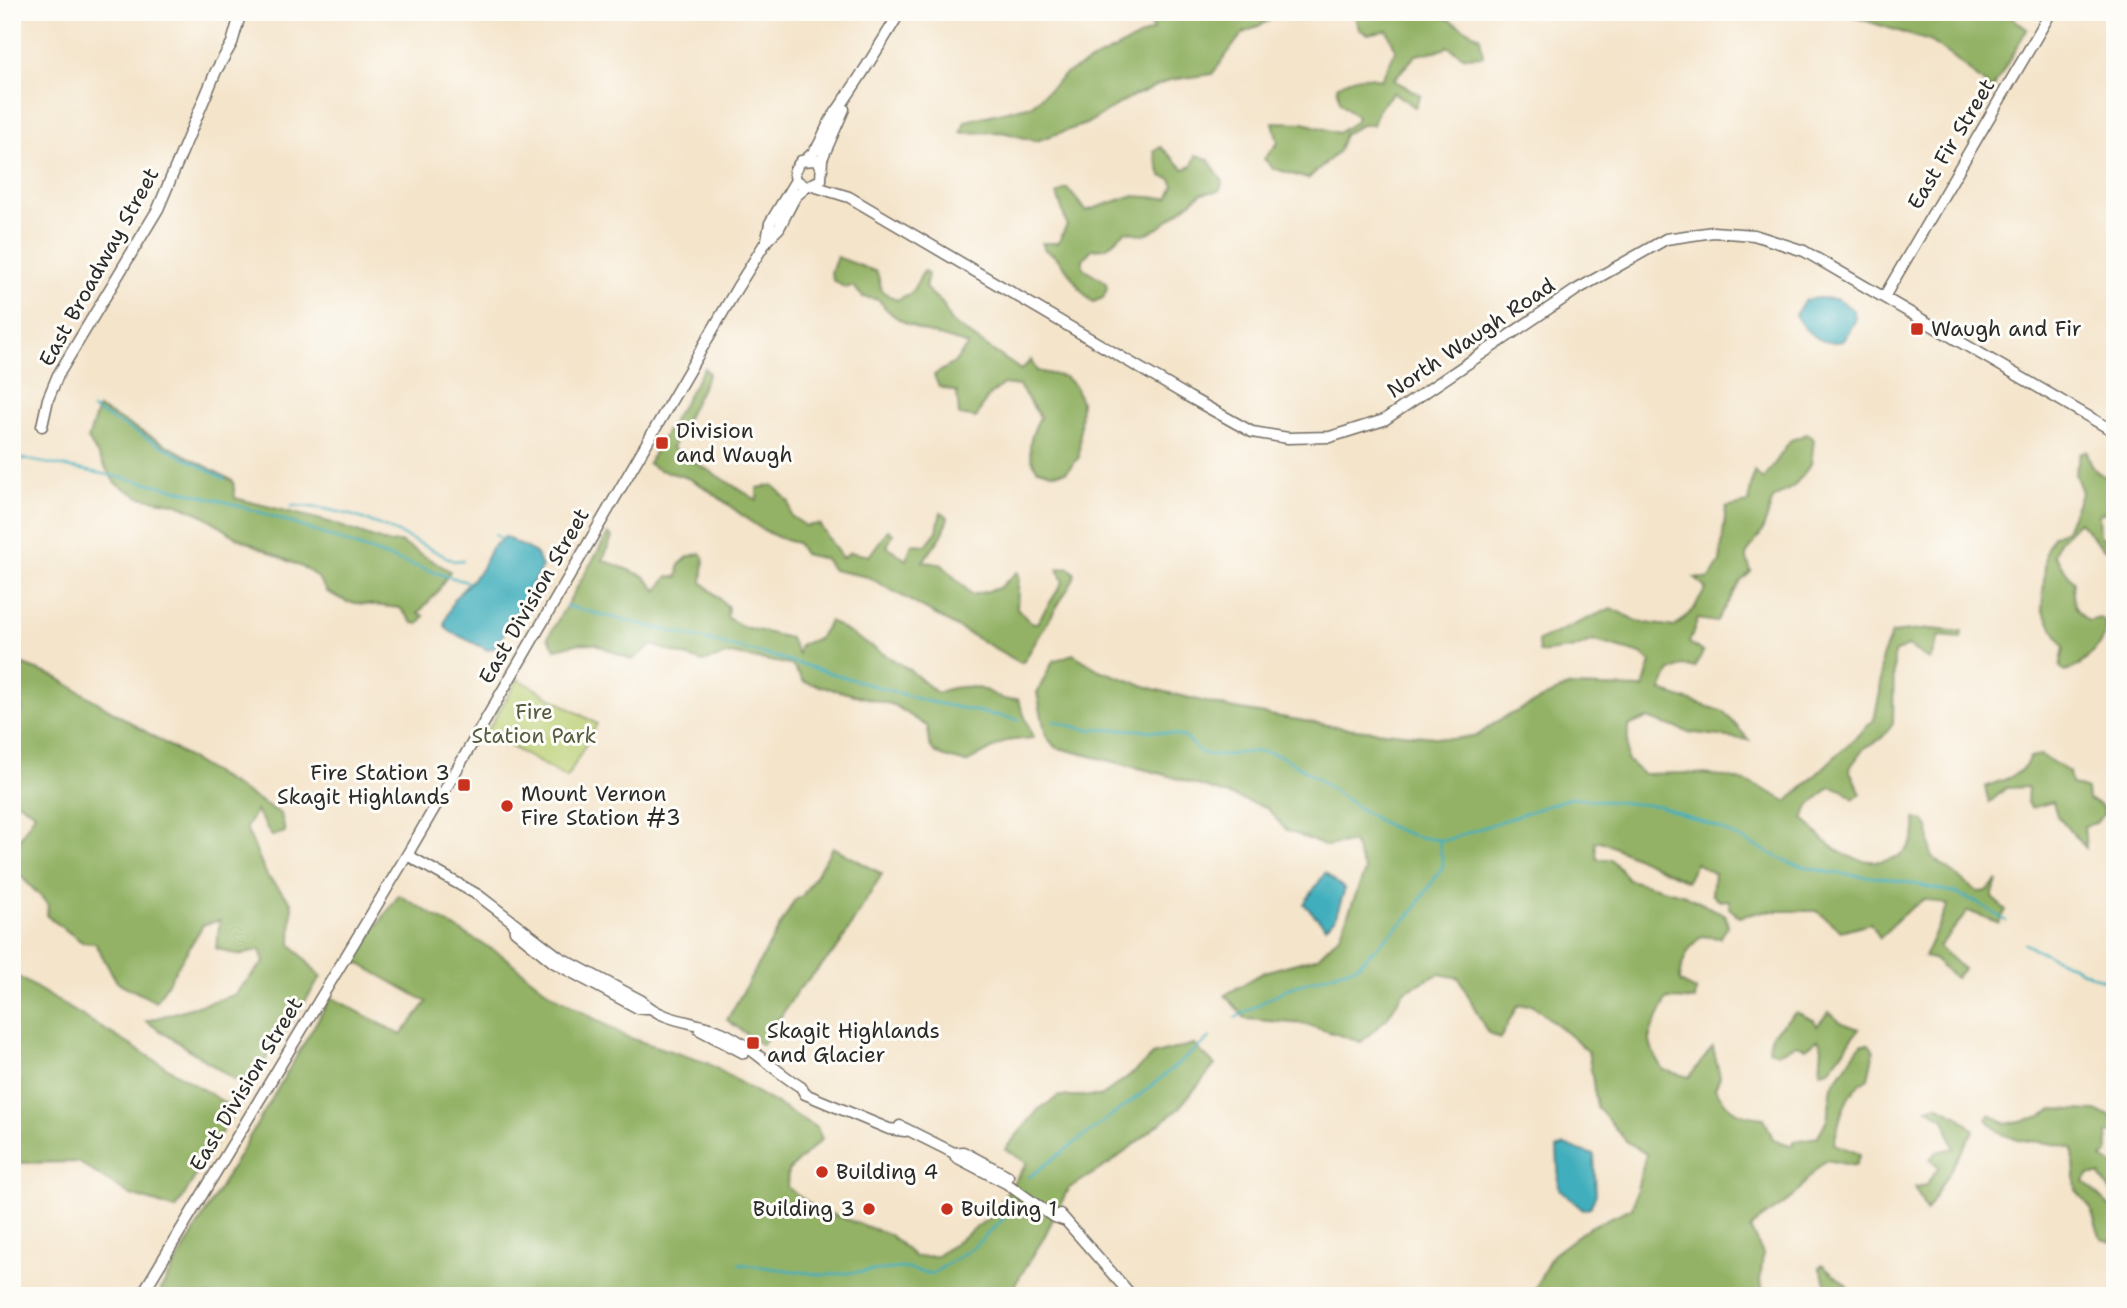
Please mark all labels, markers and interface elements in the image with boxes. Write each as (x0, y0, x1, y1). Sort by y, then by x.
street label: East Fir Street (1901, 73, 2001, 215)
street label: East Broadway Street (33, 163, 165, 371)
street label: North Waugh Road (1382, 271, 1560, 405)
place label: Waugh and Fir (1931, 315, 2082, 343)
marker: Waugh and Fir (1909, 321, 1925, 337)
place label: Division and Waugh (676, 417, 793, 469)
marker: Division and Waugh (654, 435, 670, 451)
street label: East Division Street (472, 503, 596, 689)
park label: Fire Station Park (471, 698, 597, 750)
place label: Fire Station 3 Skagit Highlands (277, 759, 450, 811)
marker: Fire Station 3 Skagit Highlands (456, 777, 472, 793)
place label: Mount Vernon Fire Station #3 (521, 780, 681, 832)
marker: Mount Vernon Fire Station #3 (499, 798, 515, 814)
street label: East Division Street (183, 992, 309, 1176)
place label: Skagit Highlands and Glacier (767, 1017, 940, 1069)
marker: Skagit Highlands and Glacier (745, 1035, 761, 1051)
place label: Building 4 (836, 1158, 938, 1186)
marker: Building 4 (814, 1164, 830, 1180)
place label: Building 3 (753, 1195, 855, 1223)
place label: Building 1 (961, 1195, 1057, 1223)
marker: Building 3 (861, 1201, 877, 1217)
marker: Building 1 (939, 1201, 955, 1217)

